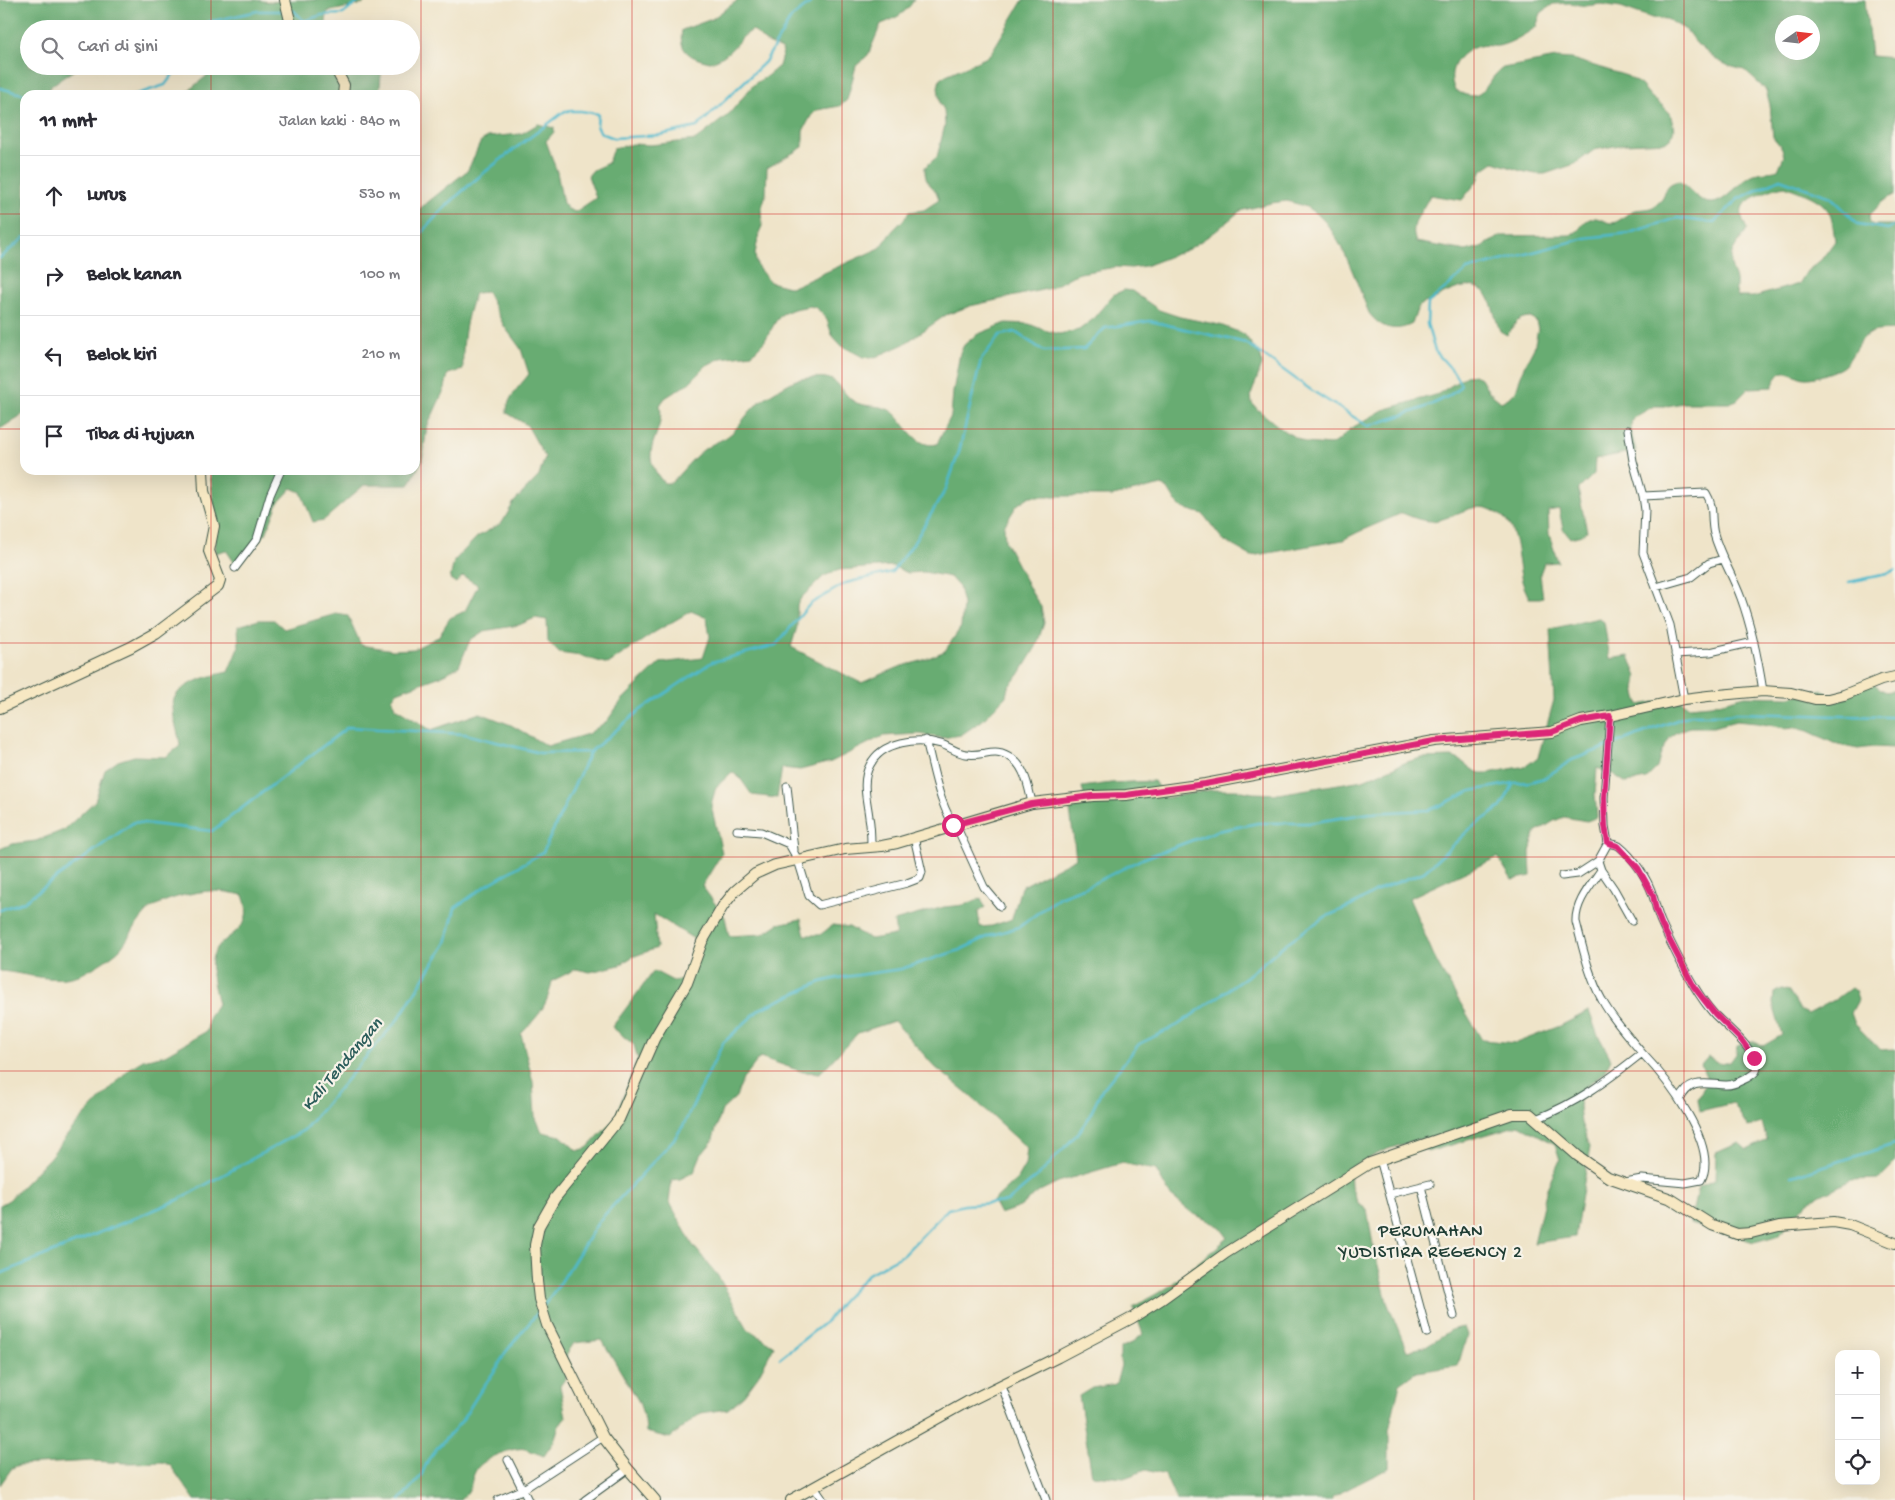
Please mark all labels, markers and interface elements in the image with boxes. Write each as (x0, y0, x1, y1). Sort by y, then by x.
north arrow (1775, 15, 1820, 60)
search box (20, 20, 420, 75)
icon: search (38, 34, 66, 62)
text: Cari di sini (78, 36, 158, 59)
text: 11 mnt (40, 110, 95, 135)
text: Jalan kaki · 840 m (279, 113, 400, 132)
icon: ahead (40, 182, 68, 210)
text: Lurus (87, 184, 126, 207)
text: 530 m (359, 186, 400, 205)
icon: right (40, 262, 68, 290)
text: Belok kanan (87, 264, 181, 287)
text: 100 m (360, 266, 400, 285)
icon: left (40, 342, 68, 370)
text: Belok kiri (87, 344, 157, 367)
text: 210 m (361, 346, 400, 365)
icon: arrive (40, 422, 68, 450)
text: Tiba di tujuan (87, 424, 194, 447)
route start (942, 814, 965, 837)
water label: Kali Tendangan (298, 1014, 388, 1116)
route end (1743, 1047, 1766, 1070)
district label: PERUMAHAN YUDISTIRA REGENCY 2 (1337, 1222, 1523, 1264)
map controls (1835, 1350, 1880, 1485)
button: + (1835, 1350, 1880, 1395)
button: − (1835, 1395, 1880, 1440)
button: locate (1835, 1440, 1880, 1485)

